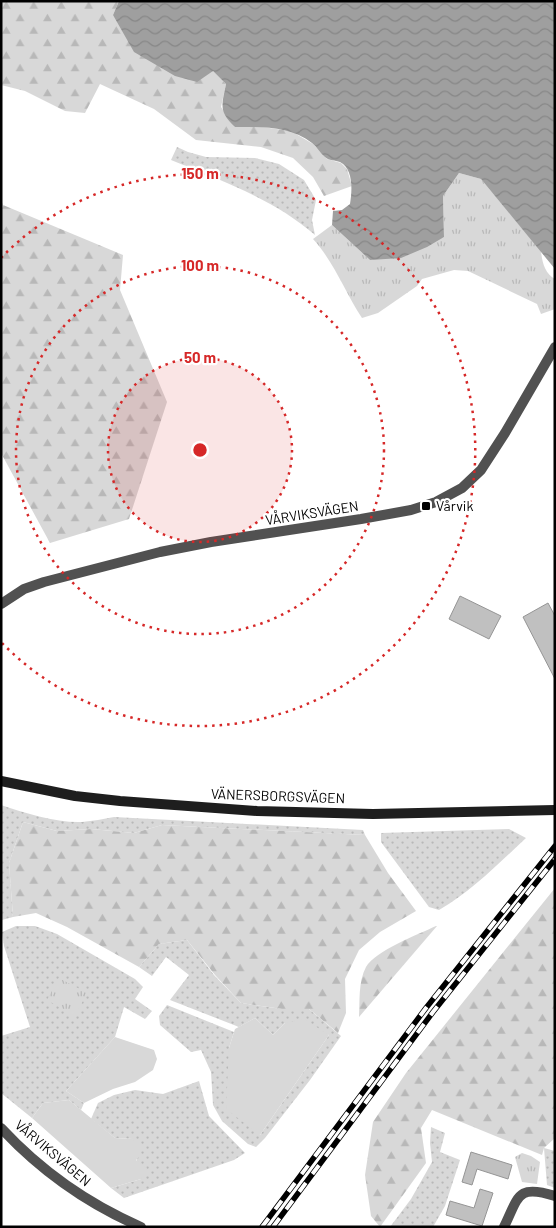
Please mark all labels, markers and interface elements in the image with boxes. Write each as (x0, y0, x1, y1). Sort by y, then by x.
text: 150 m (181, 164, 219, 182)
text: 100 m (181, 256, 219, 274)
text: 50 m (184, 348, 216, 366)
centre of rings (191, 441, 209, 459)
street label: VÅRVIKSVÄGEN (264, 497, 360, 528)
place label: Vårvik (436, 497, 473, 514)
marker: Vårvik (420, 500, 432, 512)
street label: VÄNERSBORGSVÄGEN (211, 785, 345, 806)
street label: VÅRVIKSVÄGEN (12, 1116, 95, 1189)

